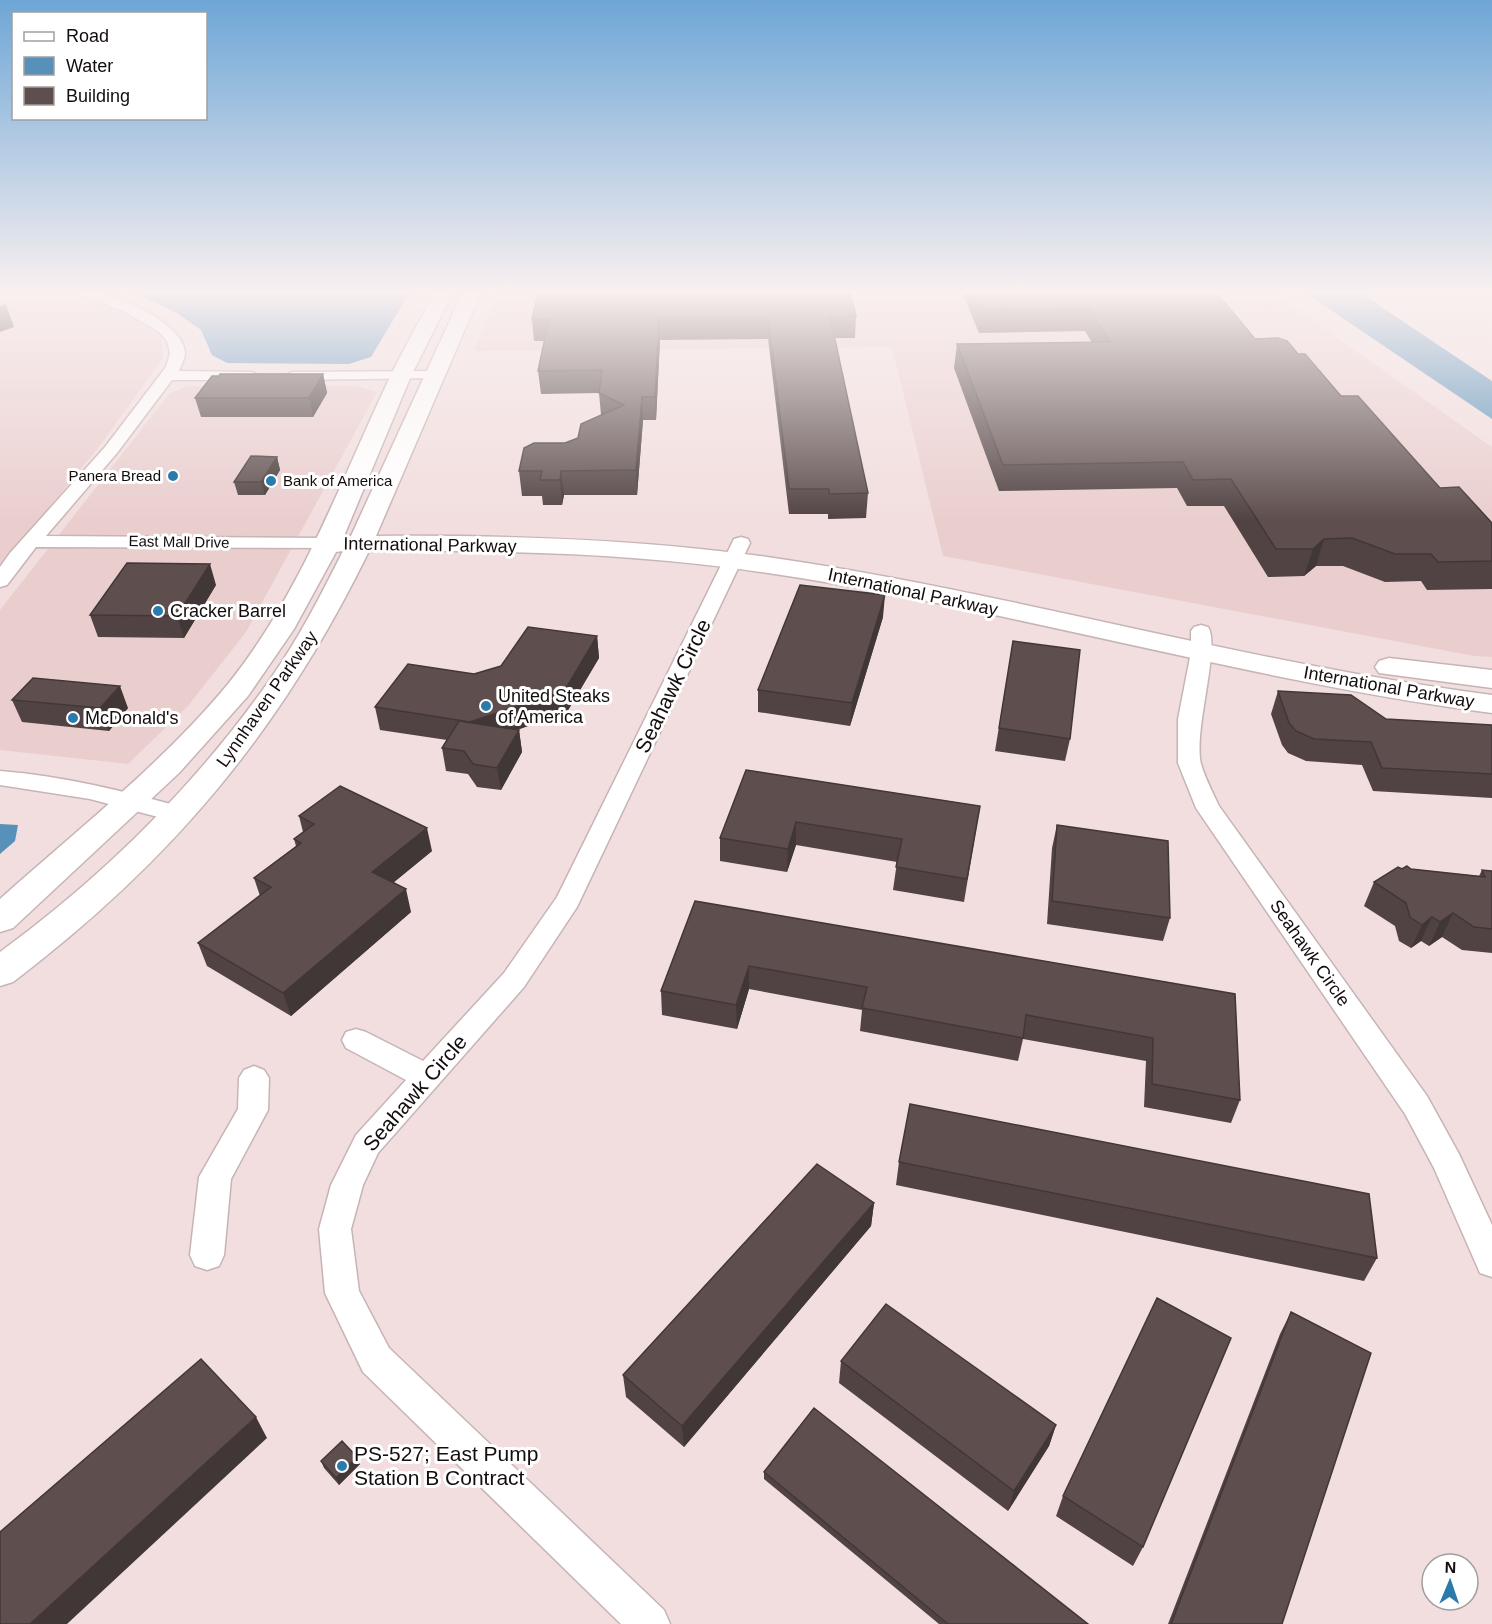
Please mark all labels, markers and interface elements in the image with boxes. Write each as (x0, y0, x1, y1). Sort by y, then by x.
legend (12, 12, 207, 120)
text: Road (66, 26, 109, 46)
text: Water (66, 56, 113, 76)
text: Building (66, 86, 130, 106)
place label: Panera Bread (68, 467, 161, 484)
marker: Panera Bread (166, 469, 180, 483)
place label: Bank of America (283, 472, 393, 489)
marker: Bank of America (264, 474, 278, 488)
street label: East Mall Drive (128, 532, 230, 551)
street label: International Parkway (343, 533, 517, 557)
street label: International Parkway (826, 564, 1000, 620)
place label: Cracker Barrel (170, 601, 286, 621)
marker: Cracker Barrel (151, 604, 165, 618)
street label: Seahawk Circle (630, 615, 715, 756)
street label: Lynnhaven Parkway (213, 627, 321, 771)
street label: International Parkway (1302, 662, 1476, 712)
place label: United Steaks of America (498, 686, 610, 727)
marker: United Steaks of America (479, 699, 493, 713)
place label: McDonald's (85, 708, 178, 728)
marker: McDonald's (66, 711, 80, 725)
street label: Seahawk Circle (1266, 896, 1354, 1010)
street label: Seahawk Circle (358, 1030, 471, 1155)
place label: PS-527; East Pump Station B Contract (354, 1442, 538, 1489)
marker: PS-527; East Pump Station B Contract (335, 1459, 349, 1473)
north arrow (1420, 1552, 1480, 1612)
text: N (1444, 1559, 1457, 1576)

